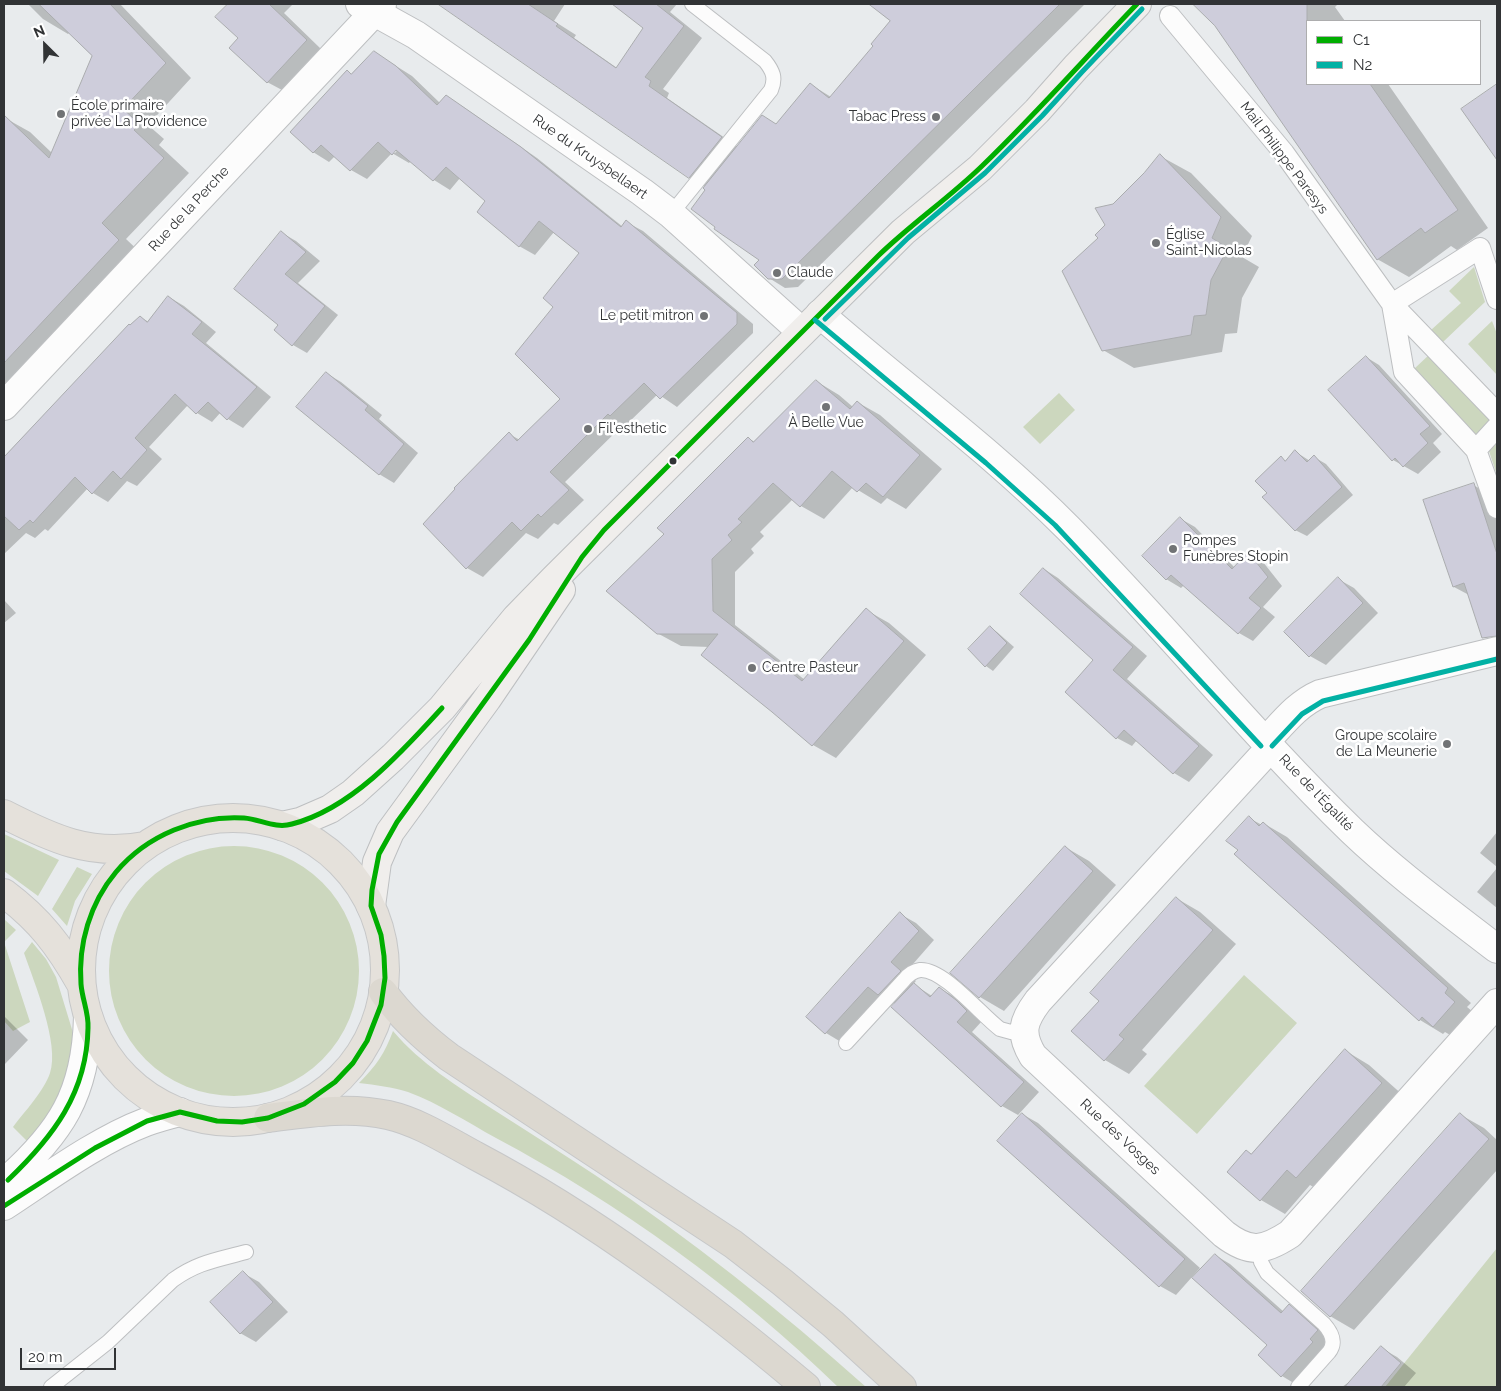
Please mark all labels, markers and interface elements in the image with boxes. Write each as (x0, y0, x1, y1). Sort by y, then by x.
north arrow (20, 20, 70, 70)
legend (1306, 20, 1481, 85)
text: N (31, 22, 47, 41)
text: C1 (1353, 31, 1370, 49)
text: N2 (1353, 56, 1372, 74)
place label: École primaire privée La Providence (71, 98, 207, 130)
street label: Mail Philippe Paresys (1236, 99, 1332, 217)
marker: École primaire privée La Providence (55, 108, 67, 120)
place label: Tabac Press (849, 109, 926, 125)
street label: Rue du Kruysbellaert (529, 111, 651, 203)
marker: Tabac Press (930, 111, 942, 123)
street label: Rue de la Perche (145, 163, 233, 255)
place label: Église Saint-Nicolas (1166, 227, 1252, 260)
marker: Église Saint-Nicolas (1150, 237, 1162, 249)
place label: Claude (787, 265, 833, 281)
marker: Claude (771, 267, 783, 279)
place label: Le petit mitron (600, 308, 694, 324)
marker: Le petit mitron (698, 310, 710, 322)
marker: À Belle Vue (820, 401, 832, 413)
place label: À Belle Vue (788, 415, 864, 431)
place label: Fil'esthetic (598, 421, 667, 437)
marker: Fil'esthetic (582, 423, 594, 435)
unlabelled marker (668, 456, 678, 466)
place label: Pompes Funèbres Stopin (1183, 533, 1288, 566)
marker: Pompes Funèbres Stopin (1167, 543, 1179, 555)
place label: Centre Pasteur (762, 660, 858, 676)
marker: Centre Pasteur (746, 662, 758, 674)
place label: Groupe scolaire de La Meunerie (1335, 728, 1437, 760)
marker: Groupe scolaire de La Meunerie (1441, 738, 1453, 750)
street label: Rue de l'Égalité (1275, 751, 1357, 835)
street label: Rue des Vosges (1076, 1095, 1164, 1179)
scale bar (22, 1338, 119, 1370)
text: 20 m (28, 1348, 63, 1366)

